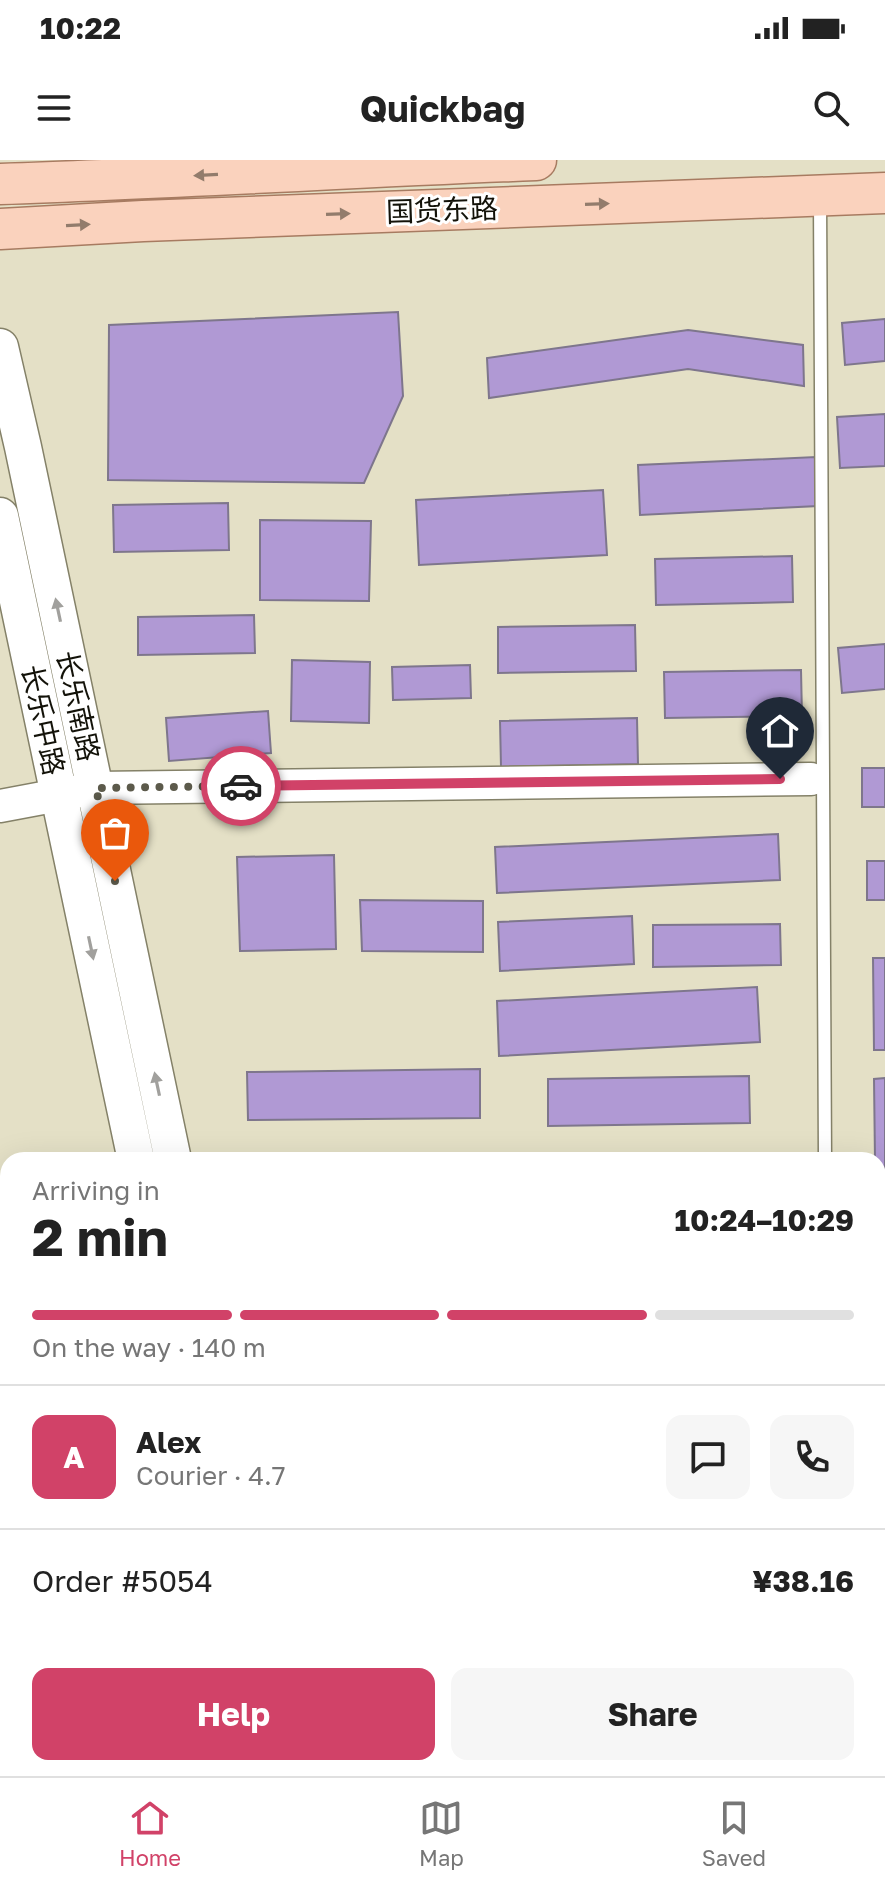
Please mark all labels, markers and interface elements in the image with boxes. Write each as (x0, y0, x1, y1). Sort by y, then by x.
text: 10:22 (40, 10, 121, 46)
icon: menu (32, 86, 76, 130)
icon: search (809, 86, 853, 130)
text: Quickbag (360, 87, 525, 130)
one-way arrow (193, 169, 218, 182)
street label: 国货东路 (385, 191, 499, 228)
one-way arrow (585, 197, 610, 210)
one-way arrow (326, 207, 351, 220)
one-way arrow (66, 218, 91, 231)
one-way arrow (51, 597, 64, 622)
street label: 长乐南路 (51, 648, 106, 764)
street label: 长乐中路 (16, 662, 71, 778)
pin (746, 697, 814, 779)
icon: home (758, 709, 802, 753)
courier (201, 746, 281, 826)
icon: car (219, 764, 263, 808)
pin (81, 799, 149, 881)
icon: bag (93, 811, 137, 855)
one-way arrow (86, 936, 98, 961)
one-way arrow (150, 1071, 163, 1096)
text: Arriving in (32, 1175, 160, 1206)
text: 10:24–10:29 (675, 1202, 854, 1238)
text: 2 min (32, 1205, 168, 1267)
text: On the way · 140 m (32, 1332, 266, 1363)
button: chat (666, 1415, 750, 1499)
button: phone (770, 1415, 854, 1499)
text: Alex (136, 1424, 201, 1460)
text: A (63, 1439, 85, 1475)
text: Courier · 4.7 (136, 1460, 286, 1491)
text: Order #5054 (32, 1563, 213, 1599)
text: ¥38.16 (753, 1563, 854, 1599)
button: Help (32, 1668, 435, 1760)
button: Share (451, 1668, 854, 1760)
tab: Home (119, 1796, 181, 1871)
tab: Map (419, 1796, 464, 1871)
tab: Saved (702, 1796, 766, 1871)

